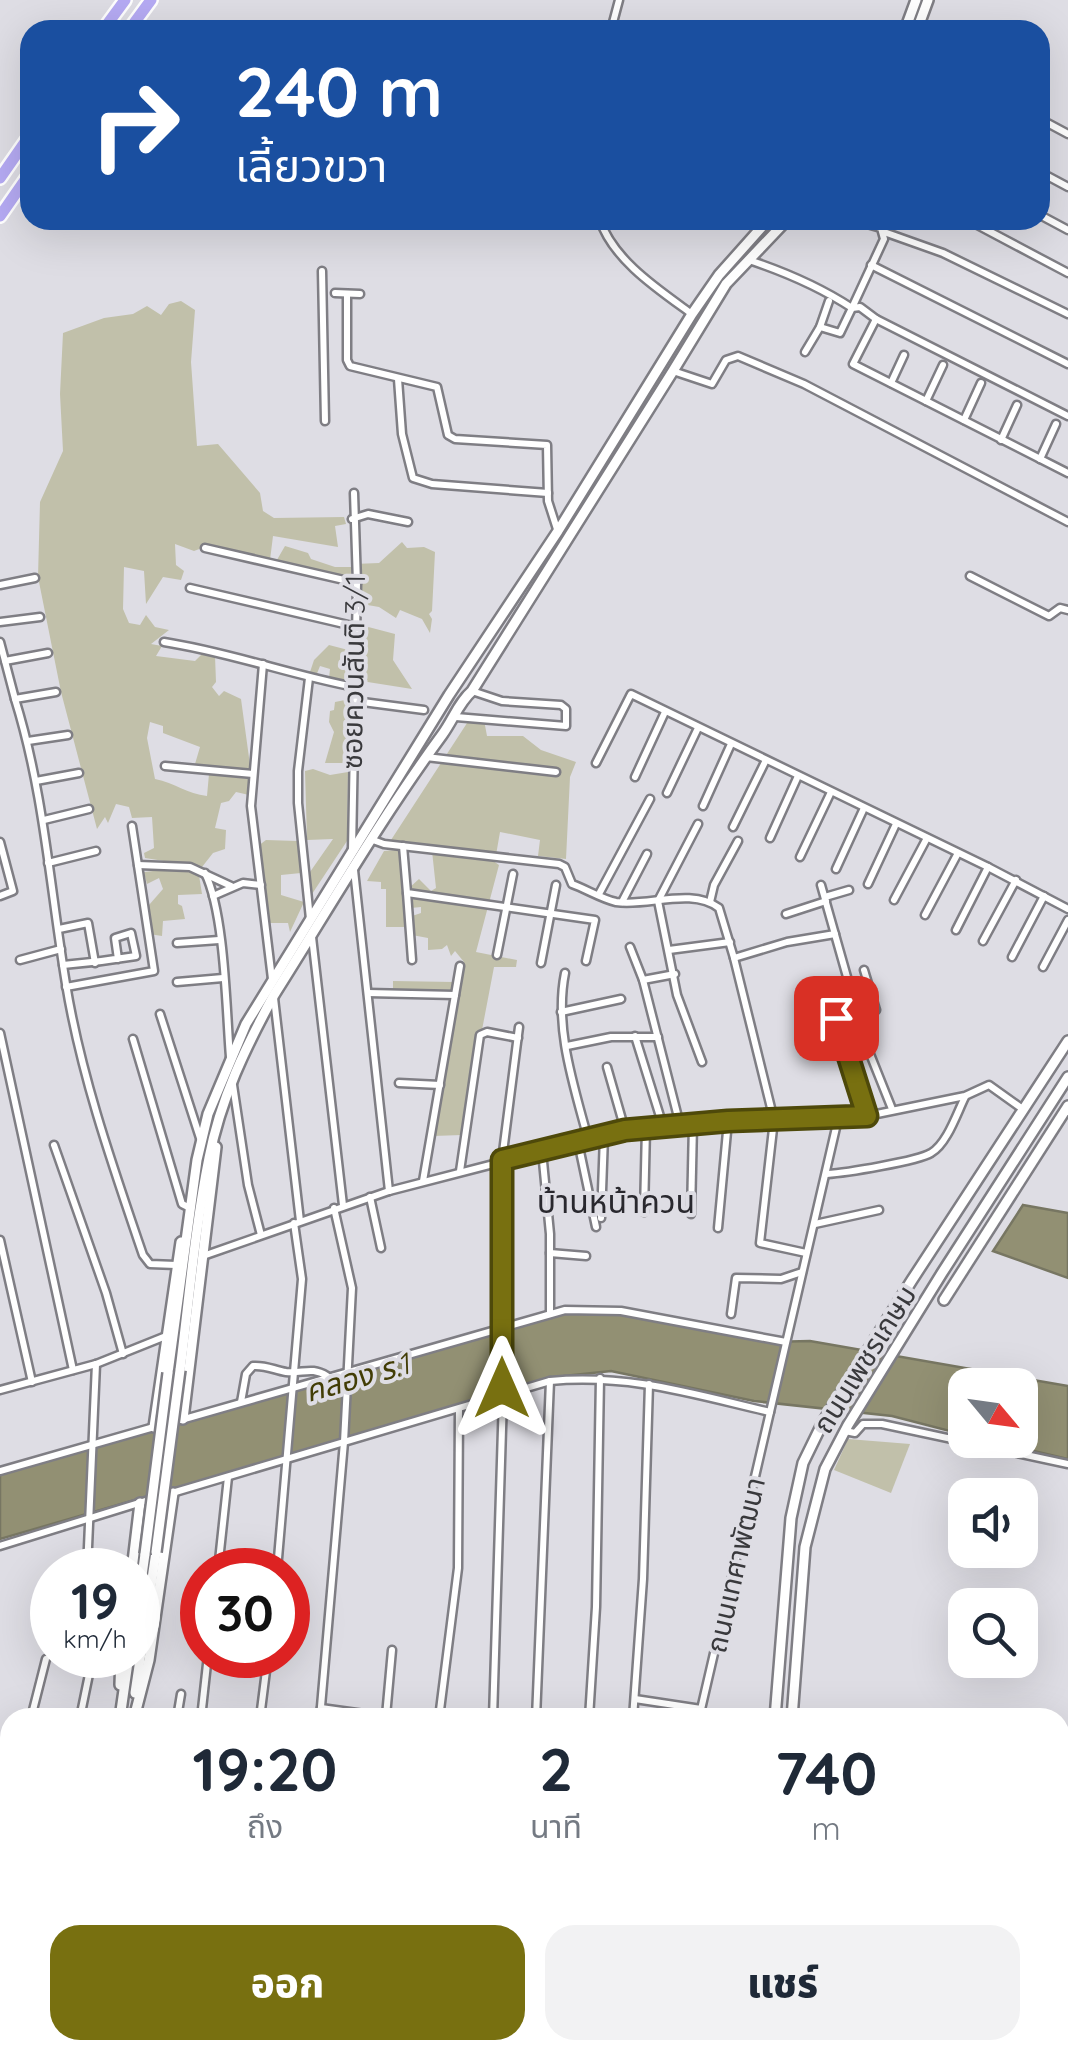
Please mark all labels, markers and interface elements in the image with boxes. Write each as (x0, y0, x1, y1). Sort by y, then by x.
text: 240 m (235, 47, 443, 135)
icon: right (70, 60, 200, 190)
text: เลี้ยวขวา (235, 137, 387, 193)
street label: ซอยควนสันติ 3/1 (334, 574, 372, 770)
pin (794, 976, 879, 1061)
icon: arrive (809, 991, 864, 1046)
district label: บ้านหน้าควน (537, 1181, 695, 1221)
street label: ถนนเพชรเกษม (805, 1279, 923, 1439)
position arrow (450, 1336, 554, 1440)
water label: คลอง ร.1 (300, 1343, 415, 1410)
north arrow (948, 1368, 1038, 1458)
map controls (948, 1368, 1038, 1678)
street label: ถนนเทศาพัฒนา (698, 1474, 772, 1656)
button: sound (948, 1478, 1038, 1568)
speed limit sign: 30 (180, 1548, 310, 1678)
text: 19 (71, 1569, 119, 1632)
button: search (948, 1588, 1038, 1678)
text: km/h (63, 1623, 127, 1654)
text: 19:20 (193, 1731, 337, 1806)
text: 2 (539, 1731, 573, 1806)
text: 740 (775, 1735, 877, 1810)
text: ถึง (247, 1806, 283, 1846)
text: นาที (530, 1806, 582, 1846)
text: m (811, 1808, 841, 1848)
button: ออก (50, 1925, 525, 2040)
button: แชร์ (545, 1925, 1020, 2040)

